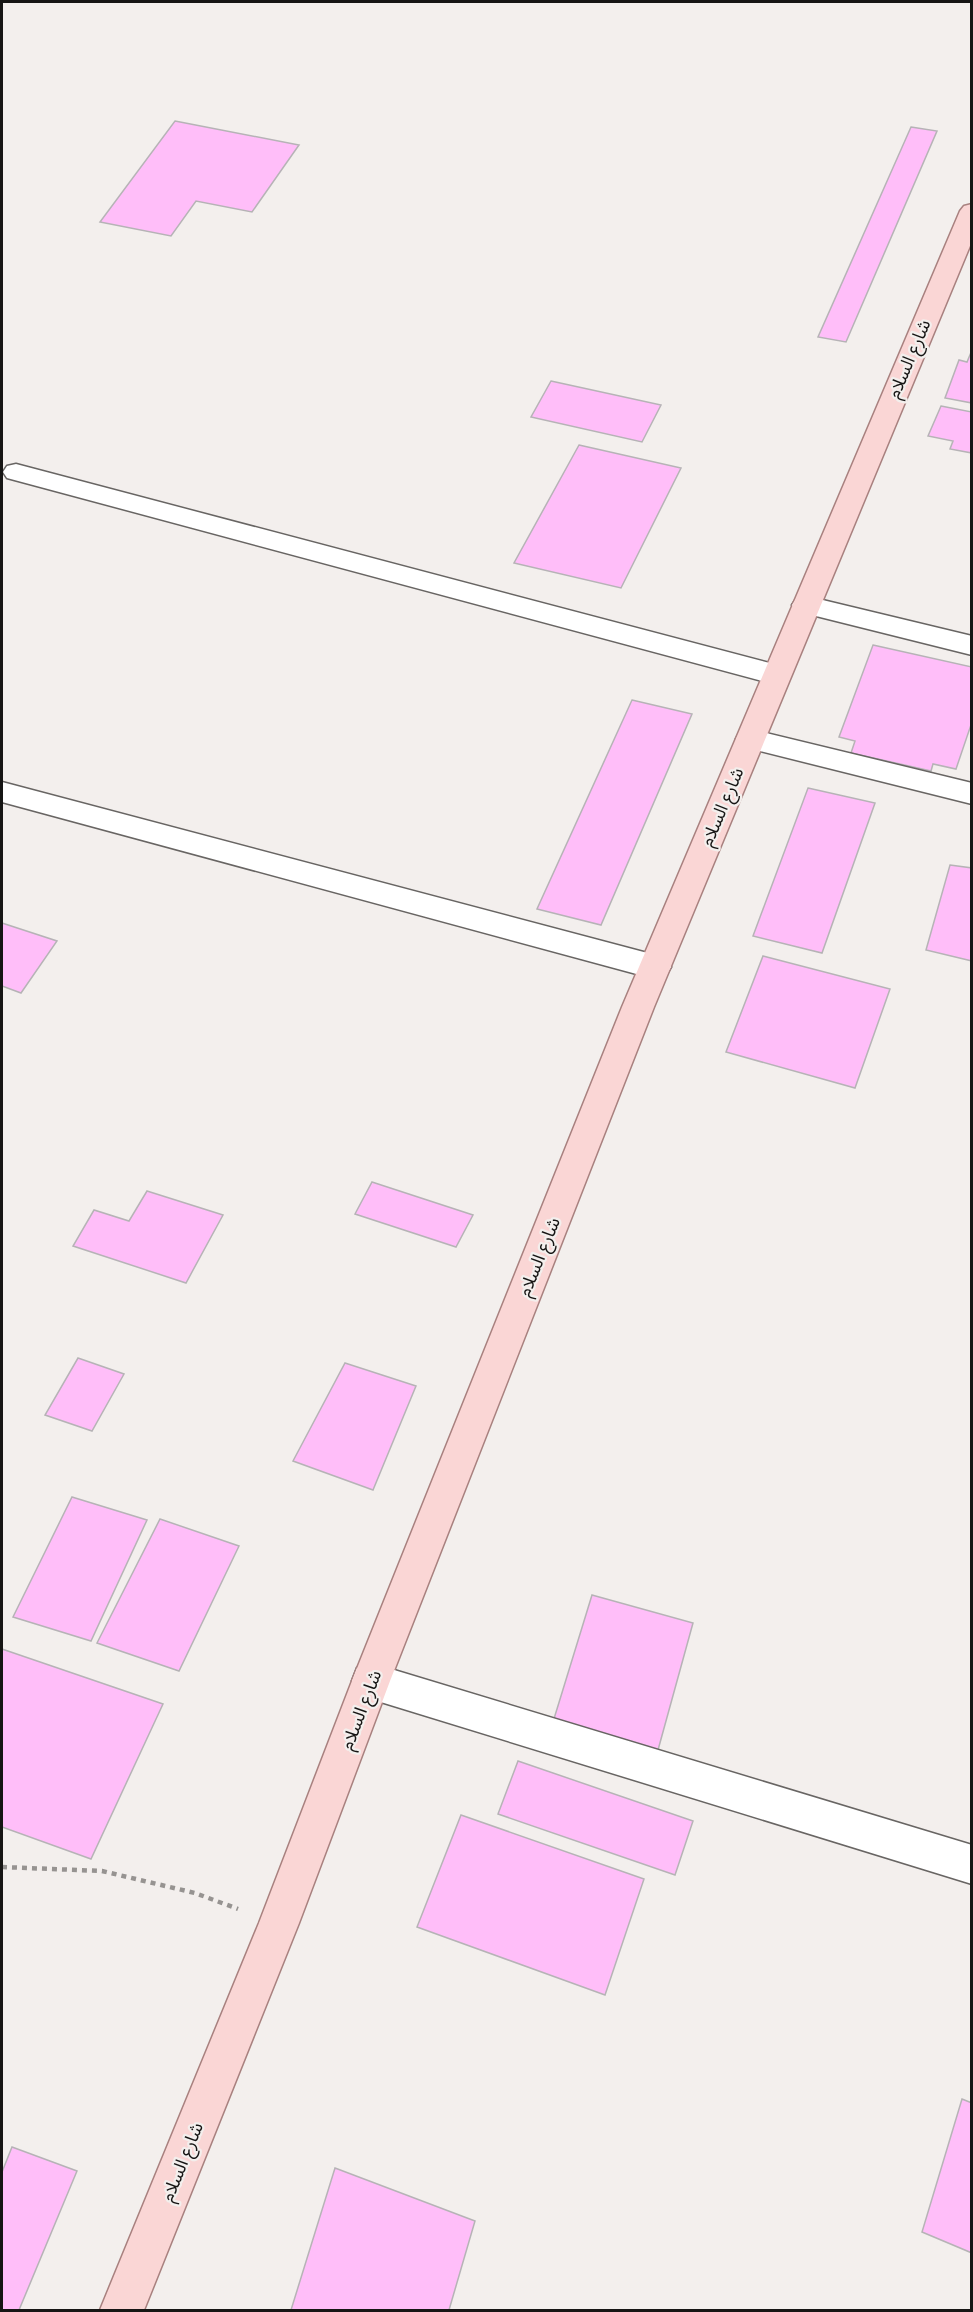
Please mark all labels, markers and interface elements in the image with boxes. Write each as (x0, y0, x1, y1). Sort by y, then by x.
street label: شارع السلام (882, 316, 938, 403)
street label: شارع السلام (695, 764, 751, 851)
street label: شارع السلام (512, 1214, 568, 1301)
street label: شارع السلام (335, 1667, 389, 1754)
street label: شارع السلام (155, 2119, 211, 2206)

